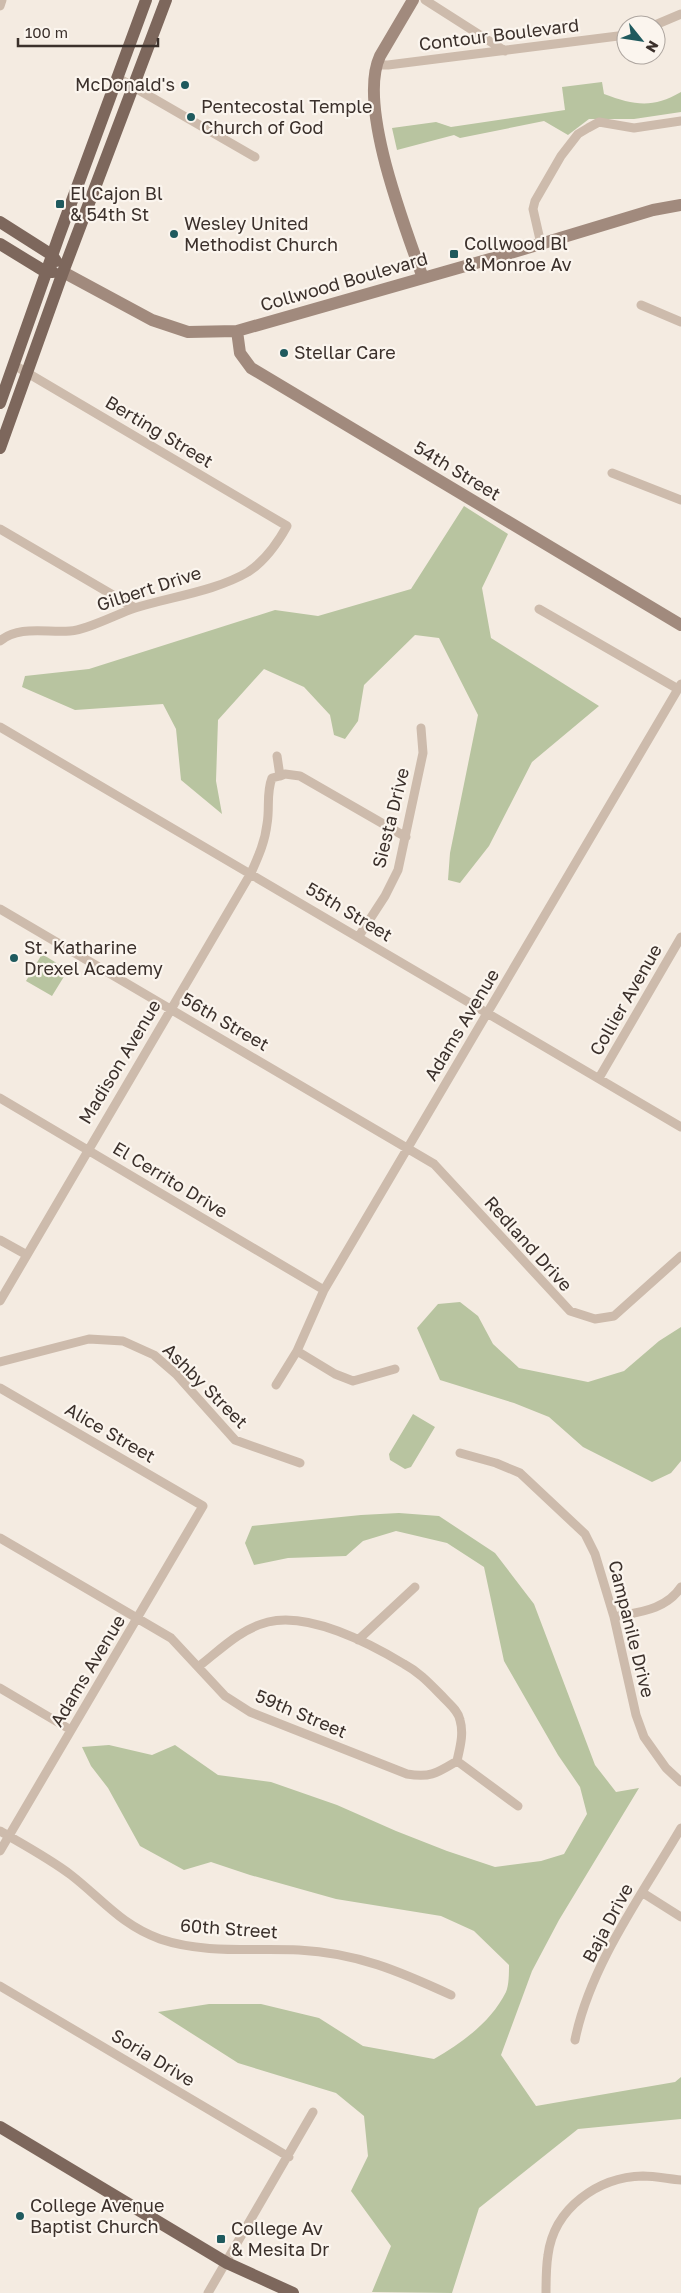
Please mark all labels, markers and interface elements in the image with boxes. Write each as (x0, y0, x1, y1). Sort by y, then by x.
street label: Contour Boulevard (417, 13, 580, 55)
scale bar (18, 15, 158, 47)
north arrow (616, 15, 666, 65)
text: 100 m (25, 23, 68, 41)
text: N (643, 38, 663, 56)
place label: McDonald's (75, 73, 175, 95)
marker: McDonald's (179, 79, 191, 91)
place label: Pentecostal Temple Church of God (201, 95, 372, 138)
marker: Pentecostal Temple Church of God (185, 111, 197, 123)
place label: El Cajon Bl & 54th St (70, 182, 163, 225)
marker: El Cajon Bl & 54th St (54, 198, 66, 210)
place label: Wesley United Methodist Church (184, 212, 338, 255)
marker: Wesley United Methodist Church (168, 228, 180, 240)
place label: Collwood Bl & Monroe Av (464, 232, 572, 275)
street label: Collwood Boulevard (258, 247, 430, 315)
marker: Collwood Bl & Monroe Av (448, 248, 460, 260)
place label: Stellar Care (294, 341, 396, 363)
marker: Stellar Care (278, 347, 290, 359)
street label: Berting Street (102, 390, 217, 472)
street label: 54th Street (410, 436, 505, 505)
street label: Gilbert Drive (94, 561, 204, 615)
street label: Siesta Drive (367, 765, 413, 870)
street label: 55th Street (302, 877, 397, 946)
place label: St. Katharine Drexel Academy (24, 936, 163, 979)
street label: Collier Avenue (584, 940, 666, 1059)
marker: St. Katharine Drexel Academy (8, 952, 20, 964)
street label: Adams Avenue (419, 965, 503, 1084)
street label: 56th Street (178, 987, 273, 1055)
street label: Madison Avenue (73, 995, 165, 1128)
street label: El Cerrito Drive (109, 1136, 232, 1222)
street label: Redland Drive (480, 1191, 577, 1296)
street label: Ashby Street (159, 1338, 253, 1432)
street label: Alice Street (62, 1398, 159, 1467)
street label: Campanile Drive (604, 1558, 660, 1700)
street label: Adams Avenue (45, 1611, 129, 1730)
street label: 59th Street (252, 1684, 351, 1742)
street label: Baja Drive (577, 1879, 637, 1966)
street label: 60th Street (179, 1914, 279, 1942)
street label: Soria Drive (108, 2024, 199, 2091)
place label: College Avenue Baptist Church (30, 2194, 164, 2237)
marker: College Avenue Baptist Church (14, 2210, 26, 2222)
place label: College Av & Mesita Dr (231, 2217, 329, 2260)
marker: College Av & Mesita Dr (215, 2233, 227, 2245)

